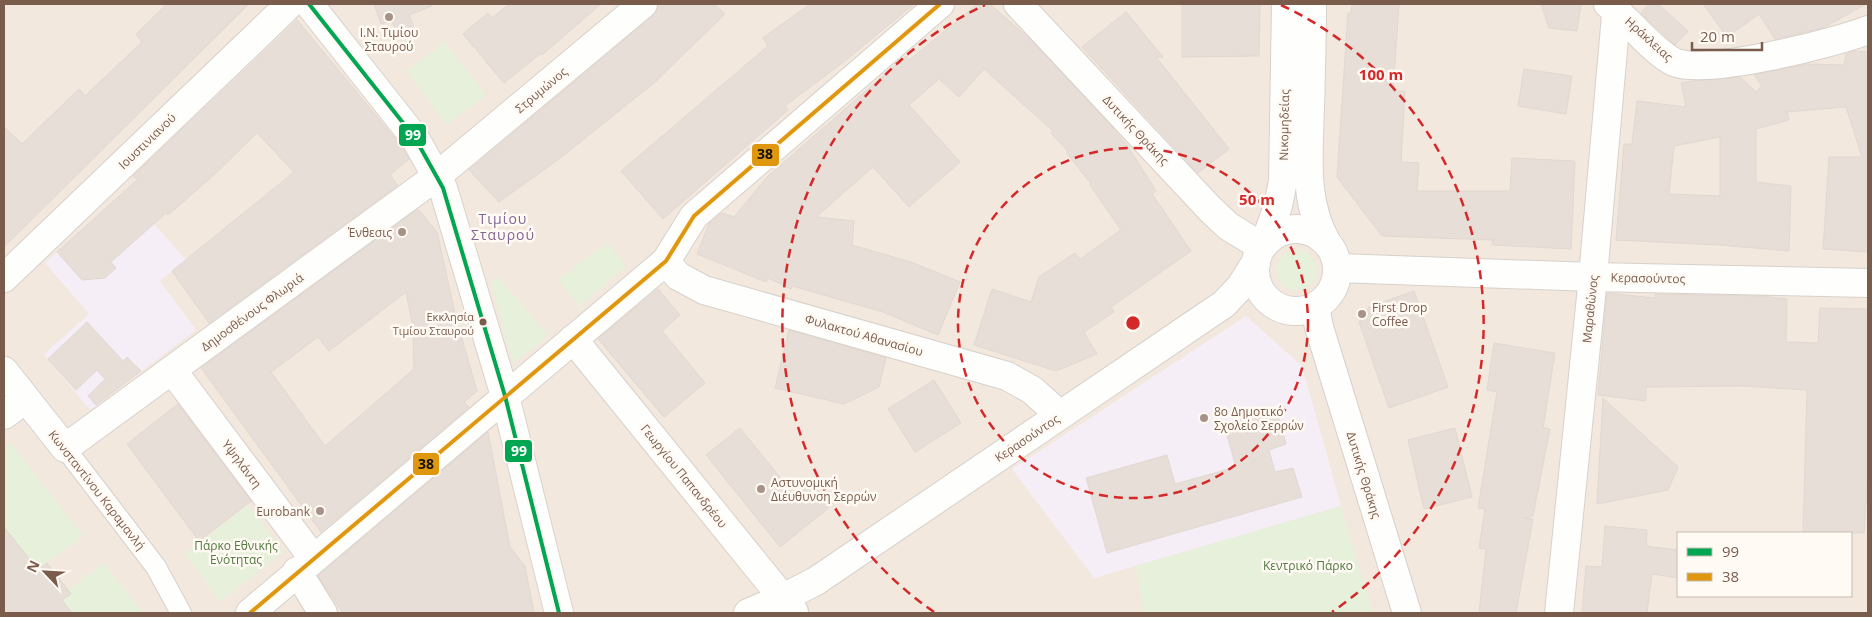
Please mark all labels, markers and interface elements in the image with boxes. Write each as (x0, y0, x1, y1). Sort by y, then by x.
marker: Ι.Ν. Τιμίου Σταυρού (383, 11, 395, 23)
street label: Ηράκλειας (1621, 13, 1677, 65)
scale bar (1692, 20, 1762, 52)
place label: Ι.Ν. Τιμίου Σταυρού (360, 24, 418, 55)
text: 20 m (1700, 26, 1735, 46)
street label: Στρυμώνος (511, 63, 571, 117)
text: 100 m (1359, 64, 1403, 84)
street label: Νικομηδείας (1275, 89, 1293, 161)
street label: Δυτικής Θράκης (1099, 91, 1173, 169)
street label: Ιουστινιανού (115, 109, 179, 173)
line badge: 99 (398, 123, 427, 147)
text: 99 (405, 125, 421, 144)
line badge: 38 (751, 143, 780, 167)
text: 38 (757, 144, 773, 163)
text: 50 m (1239, 189, 1275, 209)
district label: Τιμίου Σταυρού (471, 209, 535, 244)
place label: Ένθεσις (347, 224, 392, 241)
marker: Ένθεσις (396, 226, 408, 238)
street label: Δημοσθένους Φλωριά (197, 269, 307, 355)
street label: Κερασούντος (1611, 269, 1686, 287)
street label: Μαραθώνος (1578, 274, 1602, 344)
place label: First Drop Coffee (1372, 299, 1427, 330)
marker: First Drop Coffee (1356, 308, 1368, 320)
place label: Εκκλησία Τιμίου Σταυρού (393, 309, 474, 338)
street label: Φυλακτού Αθανασίου (803, 310, 925, 360)
centre of rings (1124, 314, 1142, 332)
marker: Εκκλησία Τιμίου Σταυρού (478, 317, 488, 327)
place label: 8ο Δημοτικό Σχολείο Σερρών (1214, 403, 1304, 434)
street label: Κερασούντος (991, 410, 1063, 466)
marker: 8ο Δημοτικό Σχολείο Σερρών (1198, 412, 1210, 424)
street label: Γεωργίου Παπανδρέου (637, 421, 731, 531)
street label: Κωνσταντίνου Καραμανλή (45, 426, 149, 554)
street label: Δυτικής Θράκης (1343, 430, 1385, 521)
street label: Υψηλάντη (218, 436, 266, 492)
line badge: 99 (504, 439, 533, 463)
text: 99 (511, 441, 527, 460)
line badge: 38 (412, 452, 440, 476)
text: 38 (418, 454, 434, 473)
place label: Αστυνομική Διέυθυνση Σερρών (771, 474, 877, 505)
marker: Αστυνομική Διέυθυνση Σερρών (755, 483, 767, 495)
place label: Eurobank (256, 503, 311, 520)
marker: Eurobank (314, 505, 326, 517)
legend (1677, 532, 1852, 597)
park label: Πάρκο Εθνικής Ενότητας (194, 537, 278, 568)
text: 99 (1722, 541, 1739, 561)
north arrow (20, 547, 70, 597)
text: N (22, 557, 44, 575)
park label: Κεντρικό Πάρκο (1263, 557, 1353, 574)
text: 38 (1722, 566, 1739, 586)

